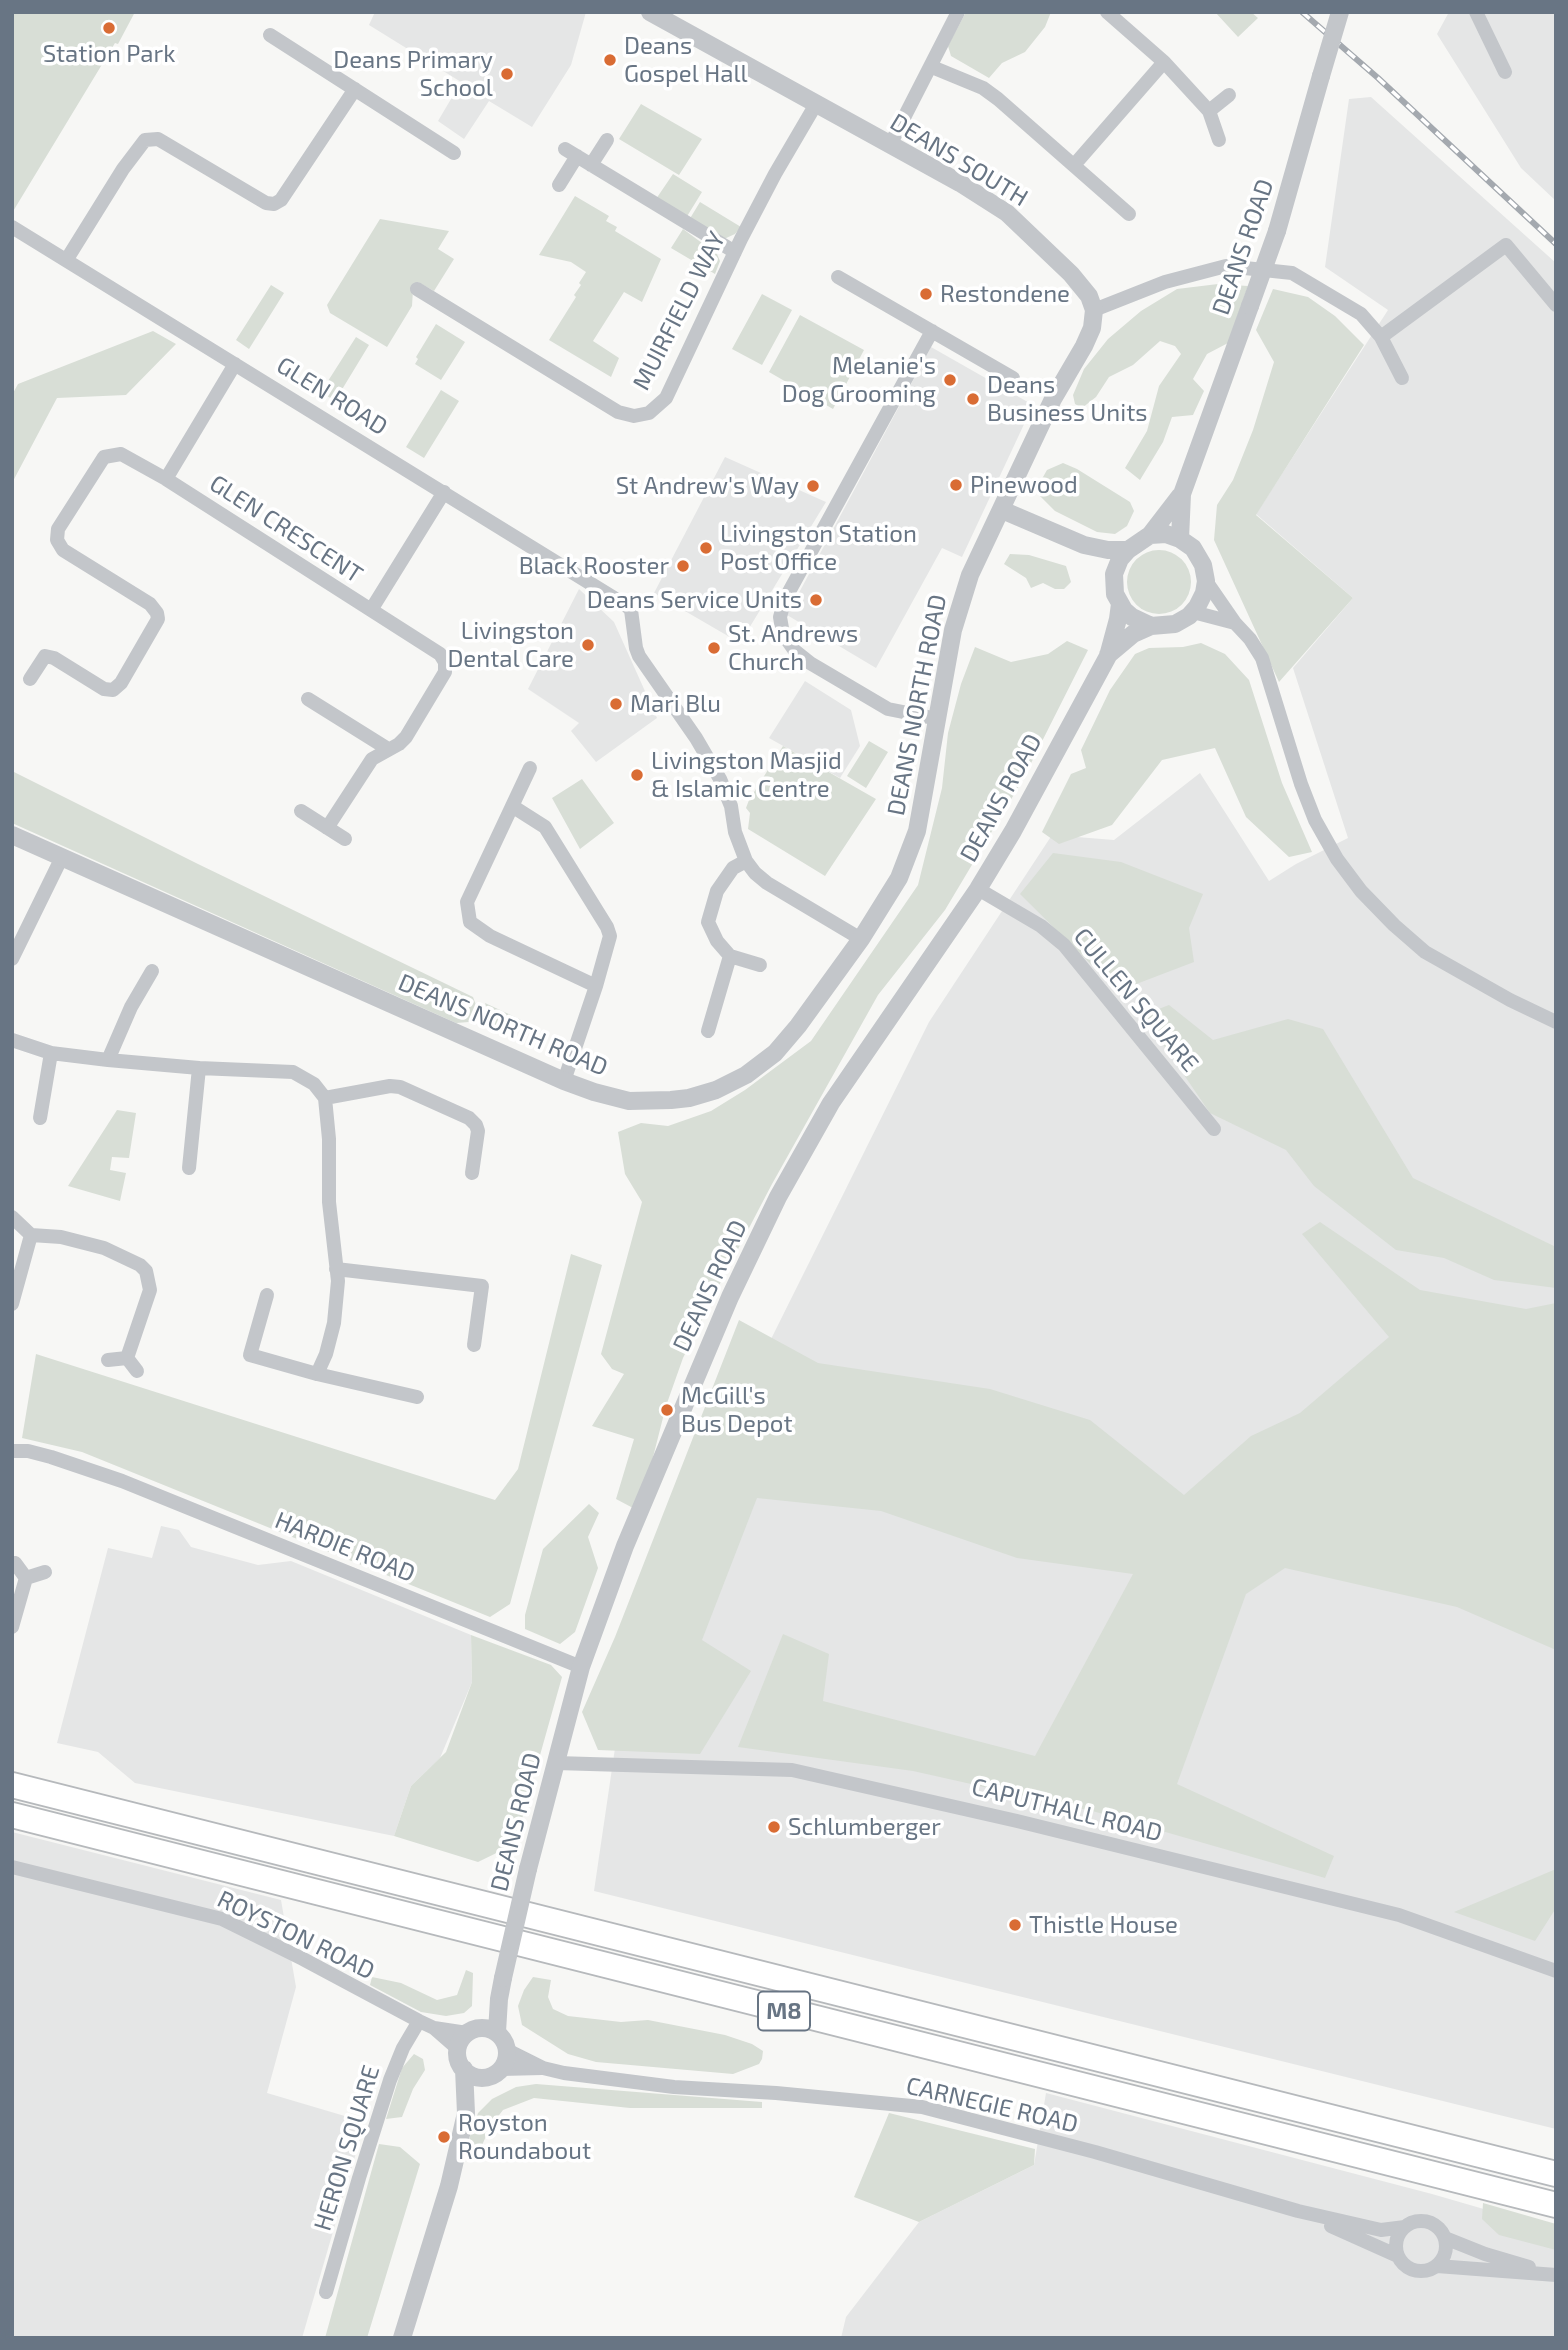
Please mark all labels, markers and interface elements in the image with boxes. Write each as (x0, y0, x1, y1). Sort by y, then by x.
marker: Station Park (101, 20, 117, 36)
place label: Deans Gospel Hall (624, 32, 748, 88)
place label: Station Park (43, 40, 175, 68)
place label: Deans Primary School (333, 46, 493, 102)
marker: Deans Gospel Hall (602, 52, 618, 68)
marker: Deans Primary School (499, 66, 515, 82)
street label: DEANS SOUTH (885, 108, 1033, 212)
street label: DEANS ROAD (1206, 175, 1280, 319)
street label: MUIRFIELD WAY (627, 227, 731, 395)
place label: Restondene (940, 280, 1070, 308)
marker: Restondene (918, 286, 934, 302)
street label: GLEN ROAD (271, 351, 393, 441)
place label: Melanie's Dog Grooming (782, 352, 936, 408)
place label: Deans Business Units (987, 371, 1147, 427)
marker: Melanie's Dog Grooming (942, 372, 958, 388)
marker: Deans Business Units (965, 391, 981, 407)
street label: GLEN CRESCENT (204, 469, 368, 589)
place label: Pinewood (970, 471, 1078, 499)
place label: St Andrew's Way (616, 472, 799, 500)
marker: Pinewood (948, 477, 964, 493)
marker: St Andrew's Way (805, 478, 821, 494)
place label: Livingston Station Post Office (720, 520, 917, 576)
marker: Livingston Station Post Office (698, 540, 714, 556)
place label: Black Rooster (519, 552, 669, 580)
marker: Black Rooster (675, 558, 691, 574)
place label: Deans Service Units (587, 586, 802, 614)
marker: Deans Service Units (808, 592, 824, 608)
street label: DEANS NORTH ROAD (881, 592, 953, 818)
place label: Livingston Dental Care (447, 617, 574, 673)
place label: St. Andrews Church (728, 620, 858, 676)
marker: Livingston Dental Care (580, 637, 596, 653)
marker: St. Andrews Church (706, 640, 722, 656)
place label: Mari Blu (630, 690, 721, 718)
marker: Mari Blu (608, 696, 624, 712)
street label: DEANS ROAD (954, 729, 1048, 867)
place label: Livingston Masjid & Islamic Centre (651, 747, 842, 803)
marker: Livingston Masjid & Islamic Centre (629, 767, 645, 783)
street label: CULLEN SQUARE (1068, 922, 1204, 1078)
street label: DEANS NORTH ROAD (394, 968, 612, 1082)
street label: DEANS ROAD (667, 1216, 753, 1356)
place label: McGill's Bus Depot (681, 1382, 793, 1438)
marker: McGill's Bus Depot (659, 1402, 675, 1418)
street label: HARDIE ROAD (271, 1506, 419, 1588)
street label: DEANS ROAD (485, 1750, 547, 1894)
street label: CAPUTHALL ROAD (969, 1772, 1165, 1848)
place label: Schlumberger (788, 1813, 941, 1841)
marker: Schlumberger (766, 1819, 782, 1835)
street label: ROYSTON ROAD (213, 1885, 379, 1985)
place label: Thistle House (1029, 1911, 1178, 1939)
marker: Thistle House (1007, 1917, 1023, 1933)
road number: M8 (758, 1992, 810, 2030)
street label: HERON SQUARE (308, 2062, 386, 2234)
street label: CARNEGIE ROAD (903, 2071, 1081, 2139)
place label: Royston Roundabout (458, 2109, 591, 2165)
marker: Royston Roundabout (436, 2129, 452, 2145)

